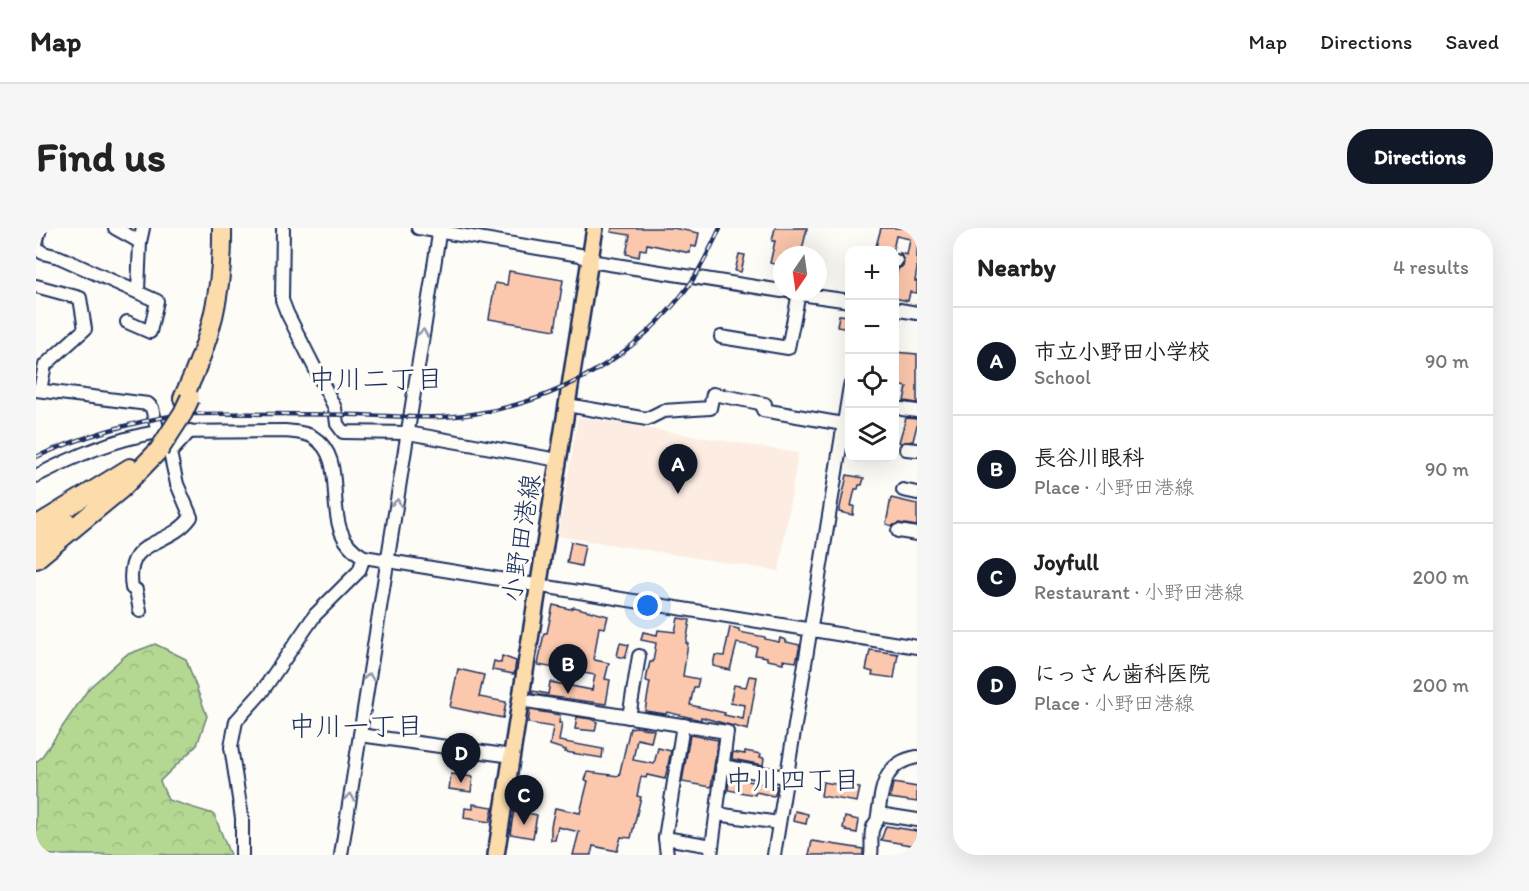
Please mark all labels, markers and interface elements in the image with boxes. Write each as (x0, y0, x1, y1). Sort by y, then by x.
text: Map (30, 24, 81, 58)
text: Map (1249, 29, 1287, 54)
text: Directions (1320, 29, 1412, 54)
text: Saved (1445, 29, 1499, 54)
button: Directions (1347, 129, 1493, 184)
text: Find us (36, 131, 166, 182)
north arrow (773, 246, 827, 300)
map controls (845, 246, 899, 462)
button: + (845, 246, 899, 300)
text: Nearby (977, 251, 1056, 283)
text: 4 results (1393, 255, 1469, 279)
button: − (845, 300, 899, 354)
one-way arrow (417, 329, 429, 338)
text: 市立小野田小学校 (1034, 338, 1210, 365)
text: A (990, 349, 1003, 373)
text: 90 m (1425, 349, 1469, 373)
button: locate (845, 354, 899, 408)
district label: 中川二丁目 (309, 362, 444, 395)
text: School (1034, 365, 1091, 389)
button: layers (845, 408, 899, 462)
pin: A (658, 444, 698, 494)
text: 長谷川眼科 (1034, 444, 1144, 471)
text: B (990, 457, 1003, 481)
text: 90 m (1425, 457, 1469, 481)
street label: 小野田港線 (495, 471, 547, 605)
text: Place · 小野田港線 (1034, 475, 1194, 499)
one-way arrow (390, 498, 402, 507)
text: Joyfull (1034, 549, 1099, 576)
text: C (990, 565, 1003, 589)
text: 200 m (1413, 565, 1469, 589)
text: Restaurant · 小野田港線 (1034, 580, 1244, 604)
your location (633, 591, 662, 620)
pin: B (548, 644, 588, 694)
text: にっさん歯科医院 (1034, 660, 1210, 687)
one-way arrow (363, 673, 375, 682)
text: D (990, 673, 1003, 697)
text: 200 m (1413, 673, 1469, 697)
text: Place · 小野田港線 (1034, 691, 1194, 715)
district label: 中川一丁目 (289, 709, 424, 742)
pin: D (442, 734, 480, 783)
district label: 中川四丁目 (726, 763, 861, 796)
pin: C (504, 776, 544, 825)
one-way arrow (344, 793, 356, 802)

